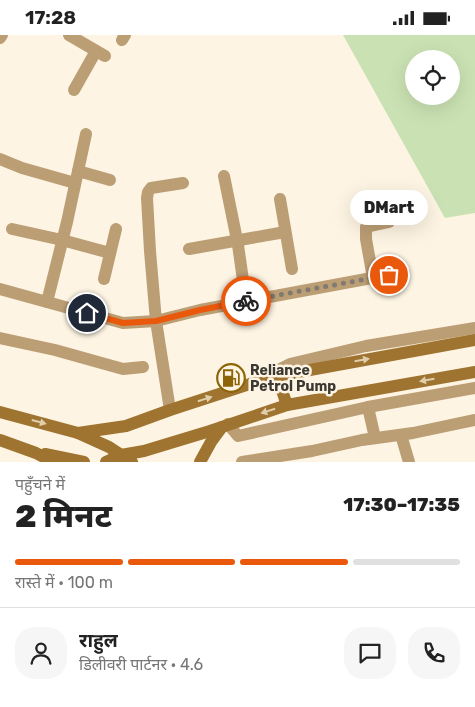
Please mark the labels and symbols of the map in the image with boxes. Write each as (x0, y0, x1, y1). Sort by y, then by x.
callout: DMart (350, 190, 428, 225)
pin (368, 254, 410, 296)
courier (221, 276, 271, 326)
pin (66, 292, 108, 334)
one-way arrow (355, 356, 371, 364)
place label: Reliance Petrol Pump (250, 362, 336, 395)
fuel station icon: Reliance Petrol Pump (216, 363, 246, 393)
one-way arrow (419, 377, 435, 385)
one-way arrow (197, 394, 212, 402)
one-way arrow (260, 408, 275, 416)
one-way arrow (32, 419, 47, 427)

